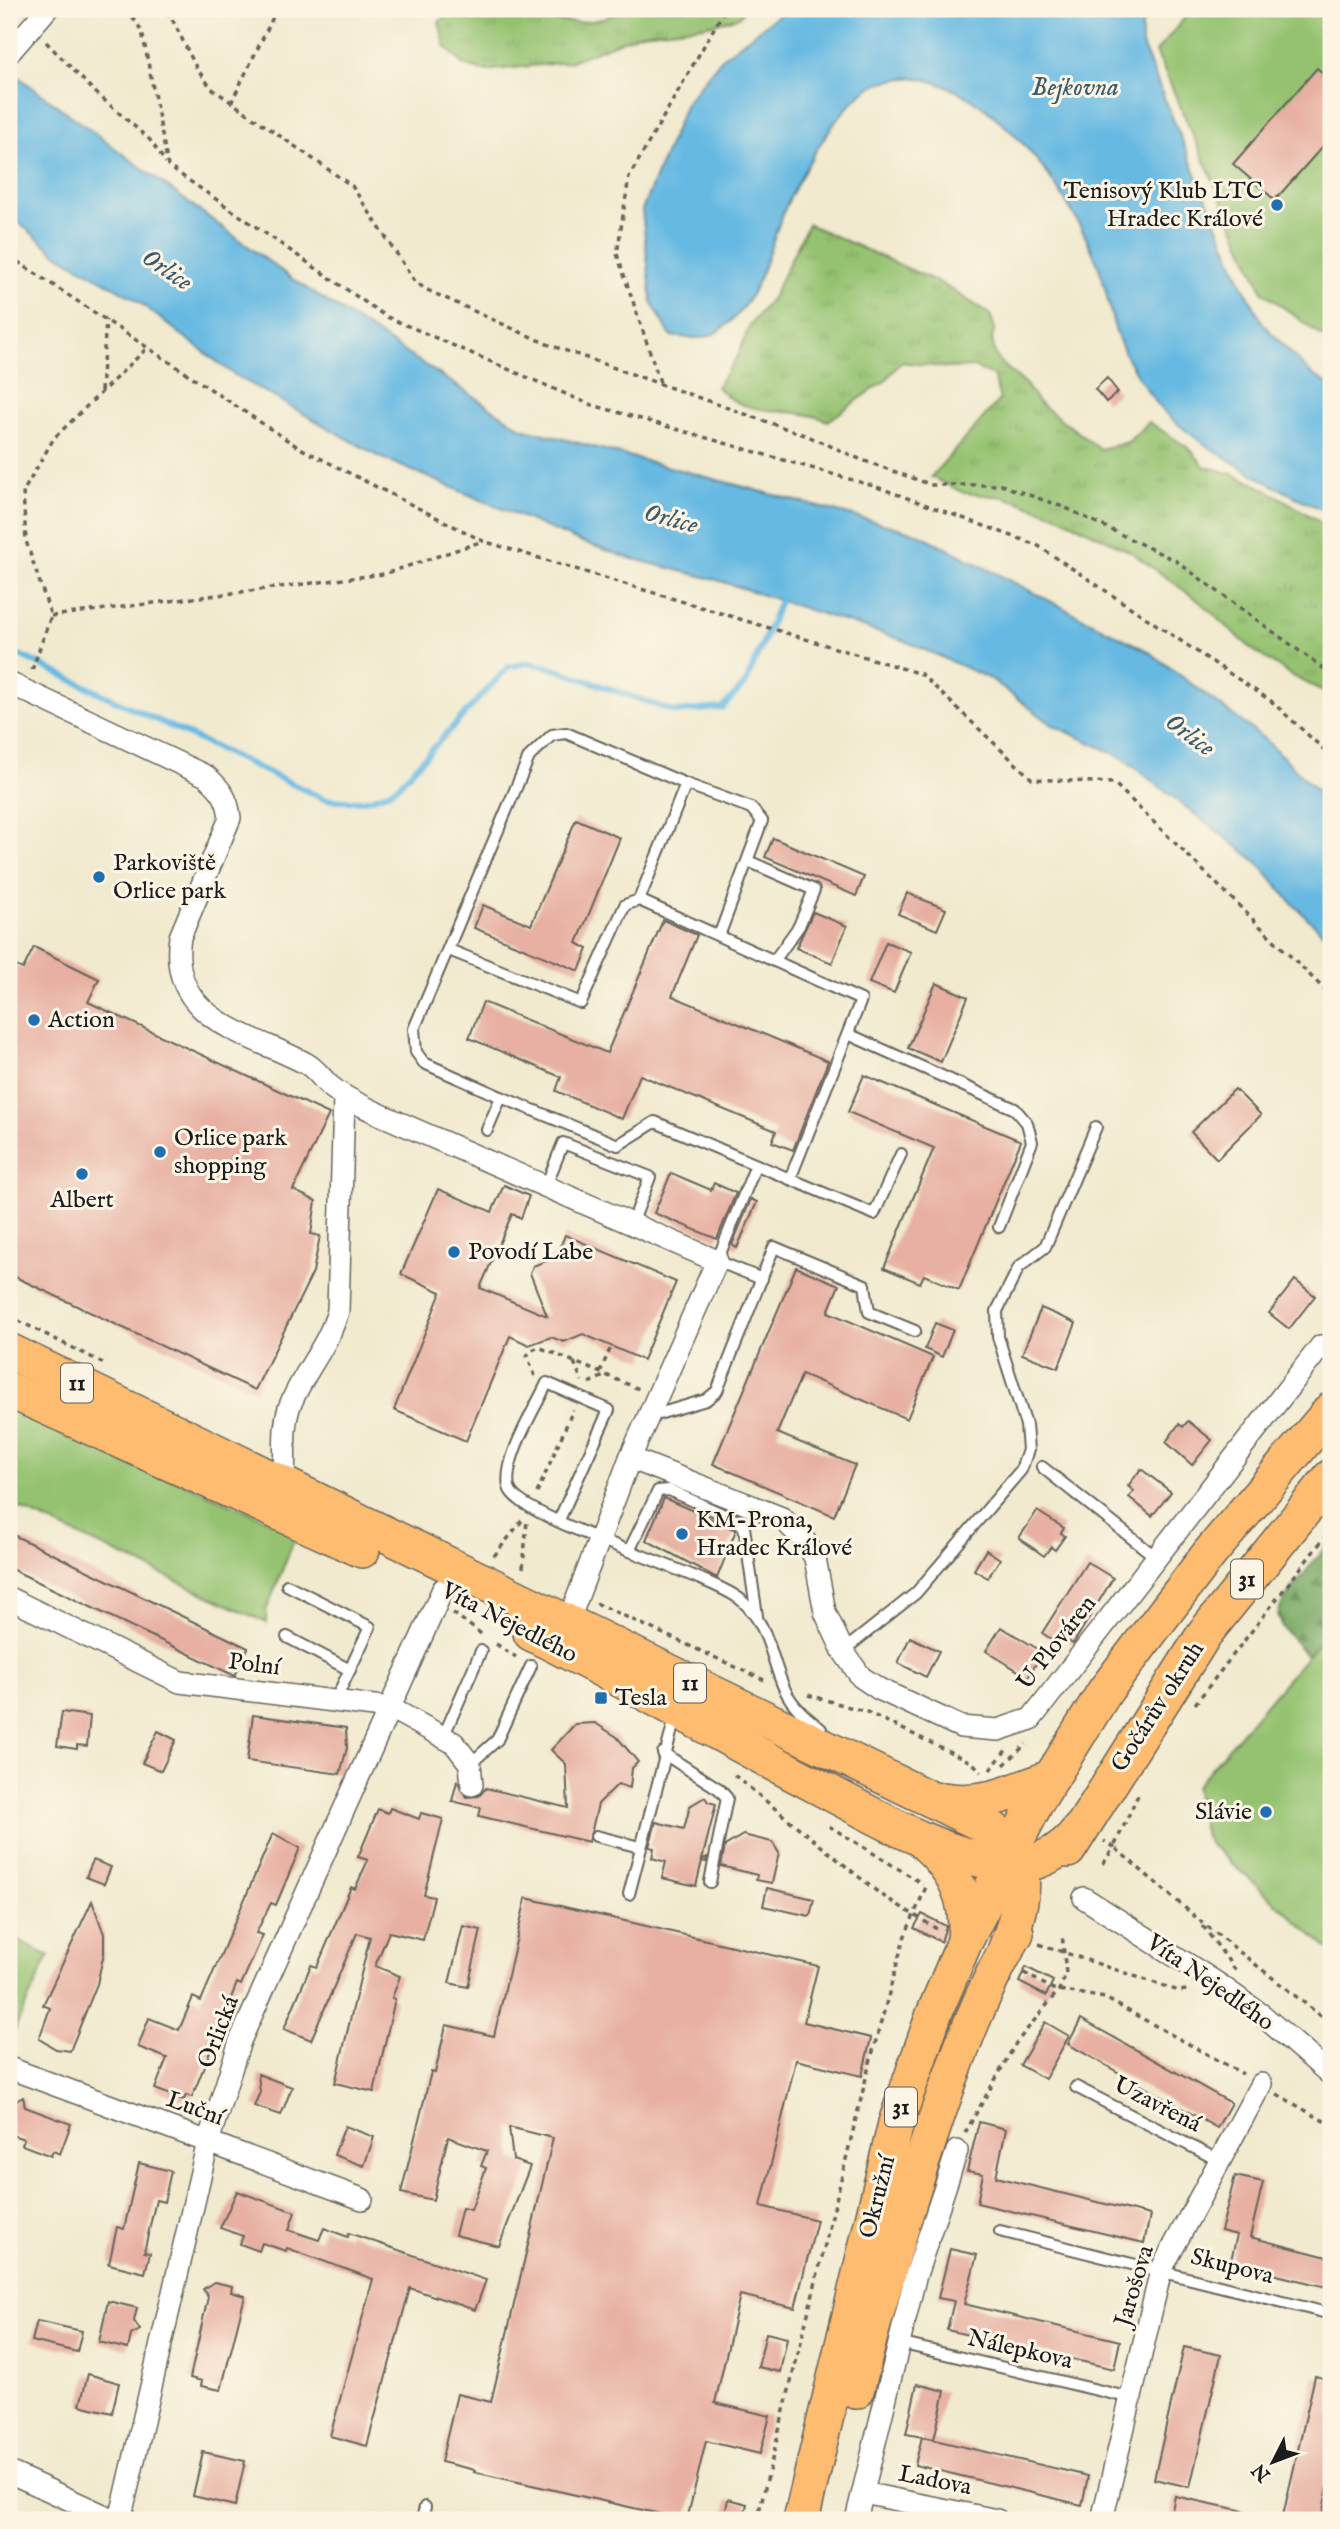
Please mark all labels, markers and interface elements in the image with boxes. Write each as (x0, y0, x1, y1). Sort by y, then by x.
water label: Bejkovna (1031, 71, 1119, 104)
place label: Tenisový Klub LTC Hradec Králové (1063, 176, 1263, 235)
marker: Tenisový Klub LTC Hradec Králové (1269, 197, 1285, 213)
water label: Orlice (135, 241, 199, 299)
water label: Orlice (641, 496, 702, 542)
water label: Orlice (1158, 706, 1222, 765)
place label: Parkoviště Orlice park (113, 848, 226, 907)
marker: Parkoviště Orlice park (91, 869, 107, 885)
place label: Action (47, 1005, 115, 1036)
marker: Action (26, 1012, 42, 1028)
place label: Orlice park shopping (174, 1123, 287, 1182)
marker: Orlice park shopping (152, 1144, 168, 1160)
marker: Albert (74, 1166, 90, 1182)
place label: Albert (49, 1185, 114, 1216)
place label: Povodí Labe (468, 1237, 593, 1268)
marker: Povodí Labe (446, 1244, 462, 1260)
road number: 11 (61, 1364, 93, 1402)
place label: KM-Prona, Hradec Králové (696, 1505, 852, 1564)
marker: KM-Prona, Hradec Králové (674, 1526, 690, 1542)
road number: 31 (1231, 1560, 1263, 1598)
street label: Víta Nejedlého (435, 1575, 582, 1671)
street label: U Plováren (1010, 1589, 1104, 1697)
street label: Gočárův okruh (1104, 1636, 1212, 1778)
street label: Polní (226, 1646, 283, 1684)
road number: 11 (674, 1664, 706, 1702)
place label: Tesla (615, 1683, 667, 1714)
marker: Tesla (593, 1690, 609, 1706)
place label: Slávie (1195, 1797, 1252, 1828)
marker: Slávie (1258, 1804, 1274, 1820)
street label: Víta Nejedlého (1139, 1927, 1280, 2038)
street label: Orlická (191, 1991, 247, 2073)
street label: Uzavřená (1108, 2070, 1207, 2141)
street label: Luční (162, 2084, 230, 2134)
road number: 31 (885, 2088, 917, 2126)
street label: Okružní (853, 2151, 904, 2242)
street label: Jarošova (1107, 2241, 1162, 2333)
street label: Skupova (1187, 2242, 1277, 2292)
street label: Nálepkova (964, 2323, 1076, 2377)
north arrow (1238, 2428, 1308, 2498)
text: N (1247, 2457, 1277, 2487)
street label: Ladova (896, 2459, 975, 2503)

